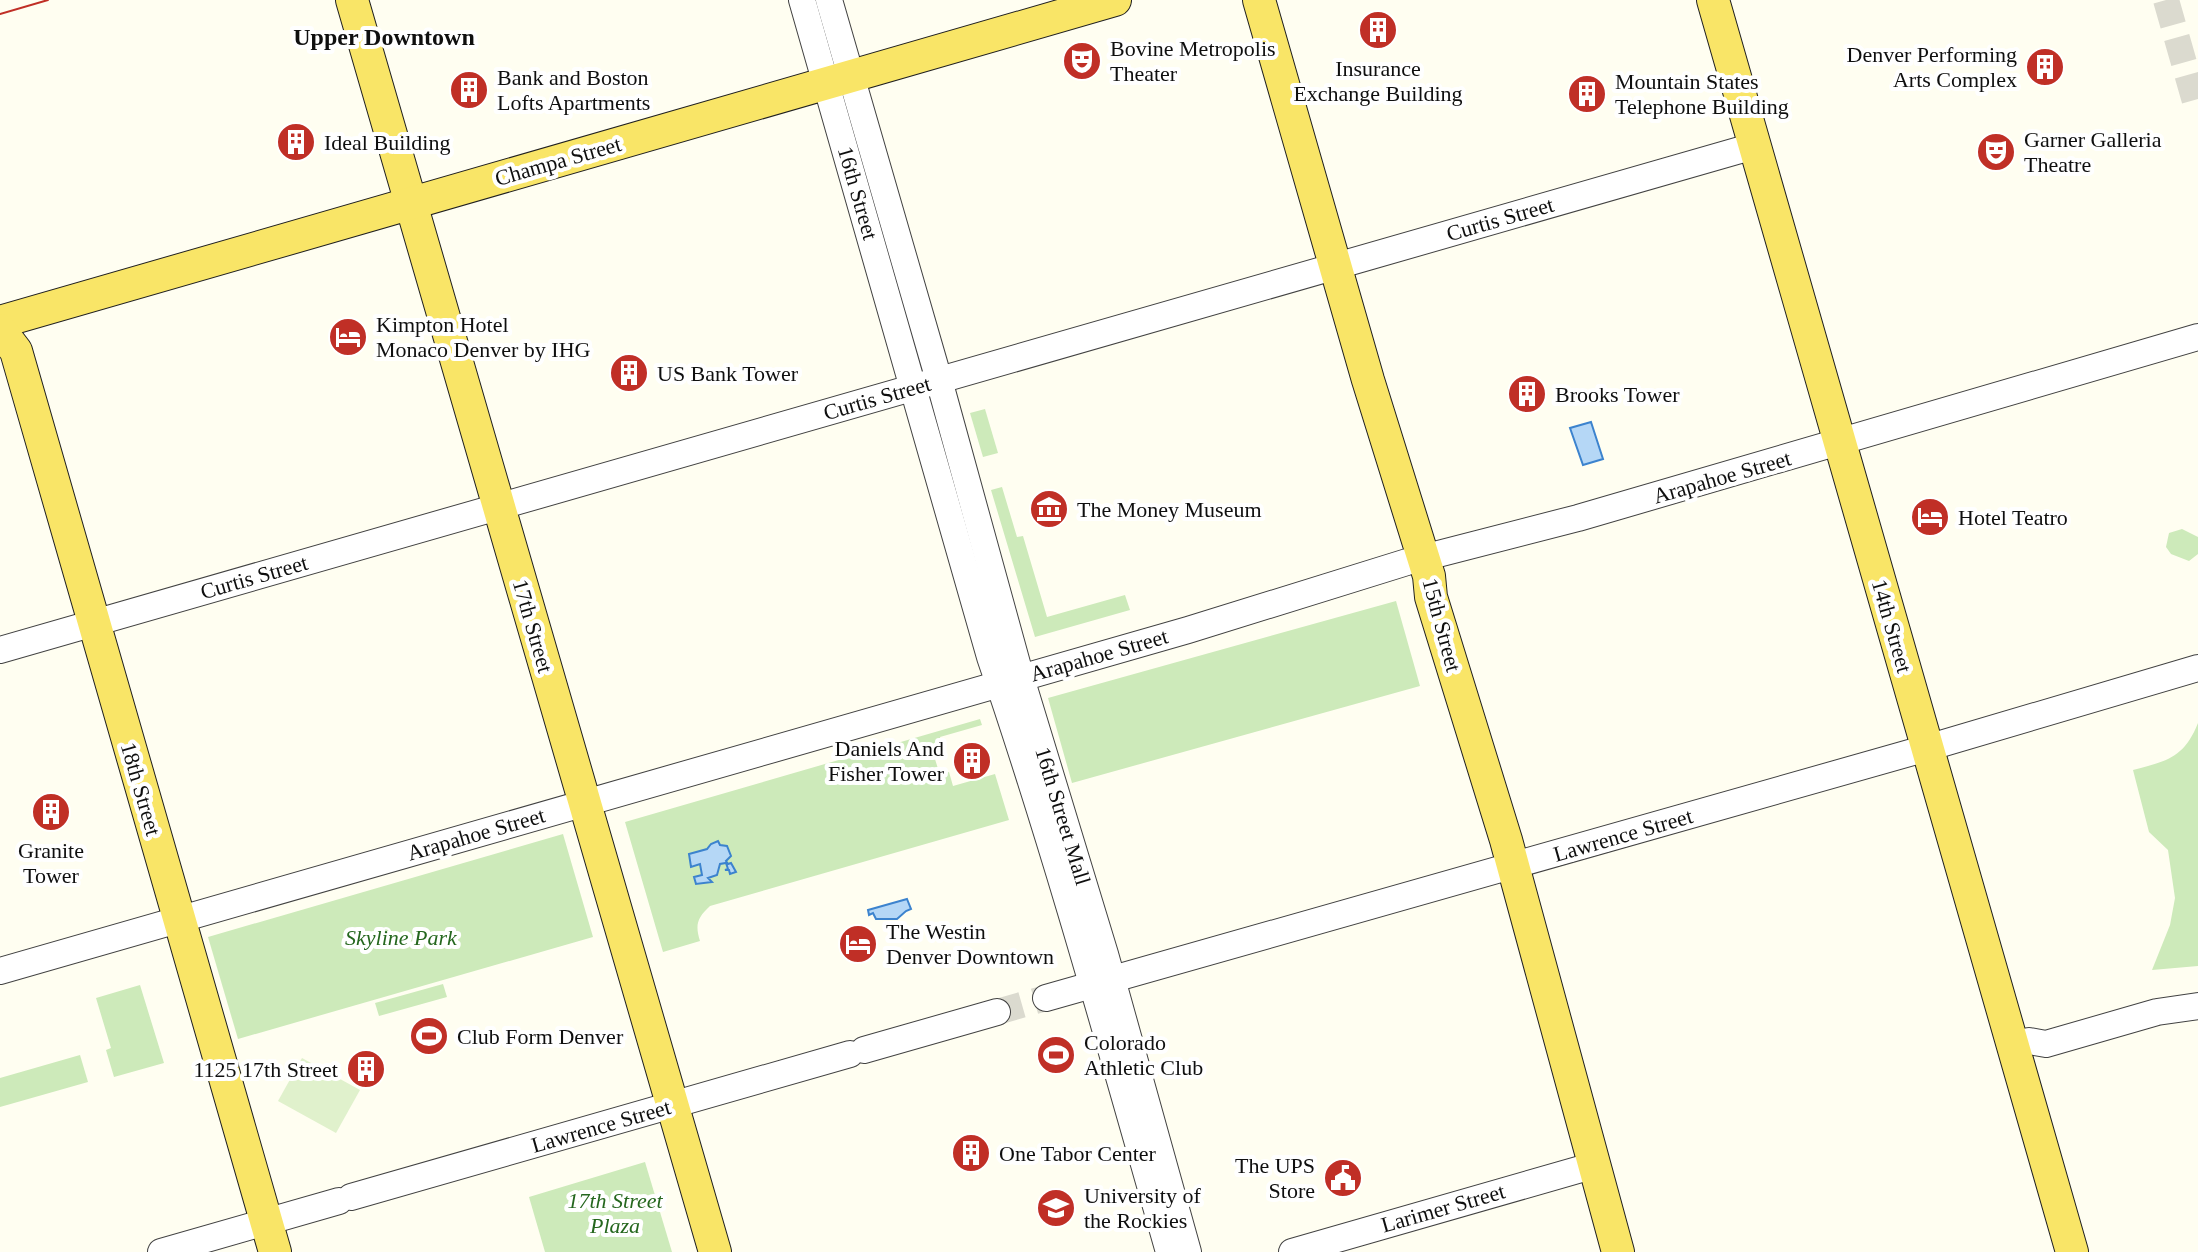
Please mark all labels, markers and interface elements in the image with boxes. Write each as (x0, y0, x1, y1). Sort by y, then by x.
building icon: Insurance Exchange Building (1357, 9, 1399, 51)
district label: Upper Downtown (293, 24, 475, 50)
place label: Bovine Metropolis Theater (1110, 36, 1276, 86)
theatre icon: Bovine Metropolis Theater (1061, 40, 1103, 82)
place label: Denver Performing Arts Complex (1847, 42, 2017, 92)
building icon: Denver Performing Arts Complex (2024, 46, 2066, 88)
place label: Insurance Exchange Building (1293, 56, 1463, 106)
place label: Bank and Boston Lofts Apartments (497, 65, 650, 115)
building icon: Bank and Boston Lofts Apartments (448, 69, 490, 111)
place label: Mountain States Telephone Building (1615, 69, 1789, 119)
building icon: Mountain States Telephone Building (1566, 73, 1608, 115)
building icon: Ideal Building (275, 121, 317, 163)
place label: Garner Galleria Theatre (2024, 127, 2162, 177)
place label: Ideal Building (324, 130, 450, 155)
street label: Champa Street (492, 131, 624, 191)
theatre icon: Garner Galleria Theatre (1975, 131, 2017, 173)
street label: 16th Street (833, 143, 883, 243)
street label: Curtis Street (1443, 192, 1557, 246)
place label: Kimpton Hotel Monaco Denver by IHG (376, 312, 591, 362)
hotel icon: Kimpton Hotel Monaco Denver by IHG (327, 316, 369, 358)
building icon: US Bank Tower (608, 352, 650, 394)
place label: US Bank Tower (657, 361, 799, 386)
street label: Curtis Street (820, 371, 934, 425)
building icon: Brooks Tower (1506, 373, 1548, 415)
place label: Brooks Tower (1555, 382, 1680, 407)
street label: Arapahoe Street (1650, 445, 1794, 509)
museum icon: The Money Museum (1028, 488, 1070, 530)
hotel icon: Hotel Teatro (1909, 496, 1951, 538)
place label: The Money Museum (1077, 497, 1262, 522)
place label: Hotel Teatro (1958, 505, 2068, 530)
street label: Curtis Street (197, 550, 311, 604)
street label: 15th Street (1418, 575, 1466, 675)
street label: 17th Street (508, 576, 558, 676)
street label: 14th Street (1867, 576, 1917, 676)
street label: Arapahoe Street (1027, 623, 1171, 687)
place label: Daniels And Fisher Tower (828, 736, 945, 786)
street label: 18th Street (116, 739, 166, 839)
building icon: Daniels And Fisher Tower (951, 740, 993, 782)
street label: 16th Street Mall (1030, 744, 1096, 888)
building icon: Granite Tower (30, 791, 72, 833)
street label: Arapahoe Street (404, 802, 548, 866)
street label: Lawrence Street (1551, 803, 1695, 867)
place label: Granite Tower (18, 838, 84, 888)
place label: The Westin Denver Downtown (886, 919, 1054, 969)
hotel icon: The Westin Denver Downtown (837, 923, 879, 965)
park label: Skyline Park (345, 925, 458, 950)
sports icon: Club Form Denver (408, 1015, 450, 1057)
place label: Club Form Denver (457, 1024, 624, 1049)
place label: Colorado Athletic Club (1084, 1030, 1203, 1080)
sports icon: Colorado Athletic Club (1035, 1034, 1077, 1076)
building icon: 1125 17th Street (345, 1048, 387, 1090)
place label: 1125 17th Street (193, 1057, 338, 1082)
street label: Lawrence Street (529, 1094, 673, 1158)
building icon: One Tabor Center (950, 1132, 992, 1174)
place label: One Tabor Center (999, 1141, 1157, 1166)
place label: The UPS Store (1235, 1153, 1315, 1203)
public building icon: The UPS Store (1322, 1157, 1364, 1199)
street label: Larimer Street (1378, 1178, 1508, 1238)
place label: University of the Rockies (1084, 1183, 1201, 1233)
school or university icon: University of the Rockies (1035, 1187, 1077, 1229)
park label: 17th Street Plaza (567, 1188, 663, 1238)

